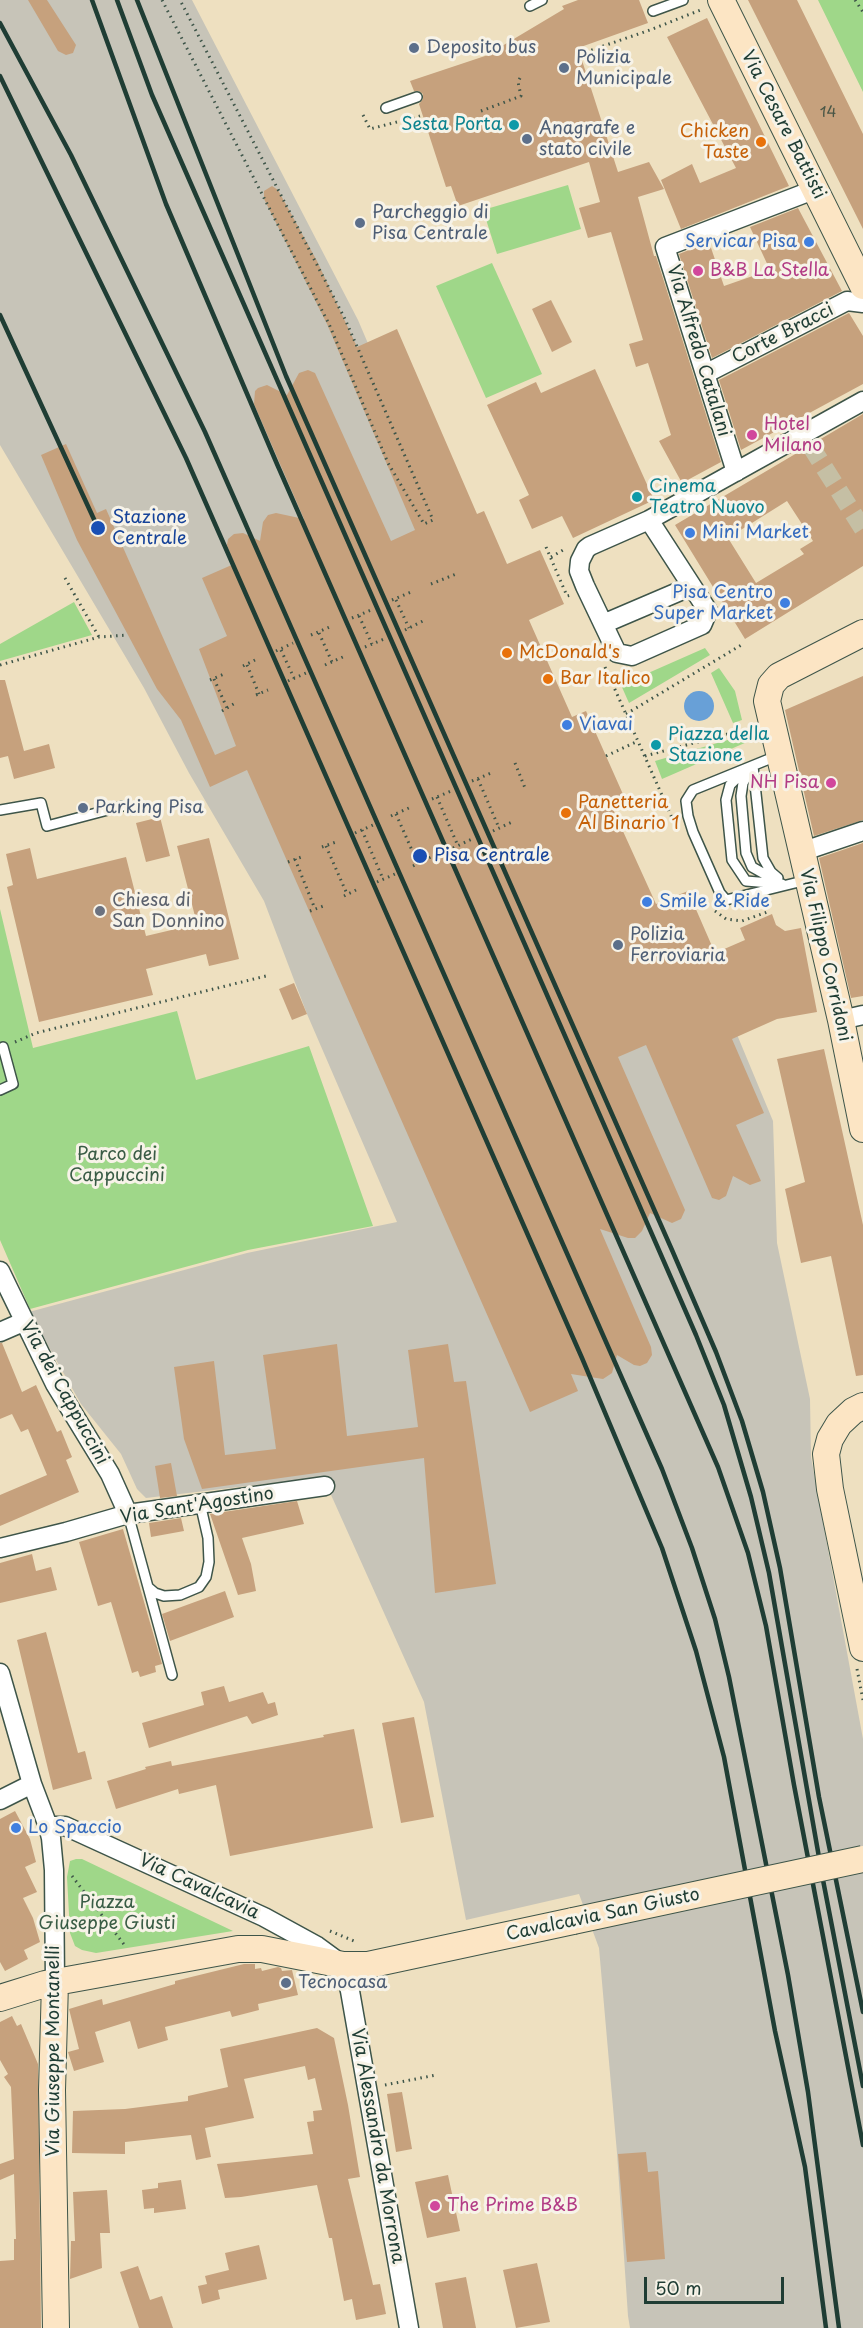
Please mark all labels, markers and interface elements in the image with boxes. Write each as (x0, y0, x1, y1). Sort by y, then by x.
place label: Deposito bus (426, 37, 536, 59)
marker: Deposito bus (407, 41, 421, 55)
place label: Polizia Municipale (576, 47, 672, 90)
street label: Via Cesare Battisti (736, 47, 830, 203)
marker: Polizia Municipale (557, 61, 571, 75)
house number: 14 (820, 104, 836, 122)
place label: Sesta Porta (401, 114, 502, 136)
marker: Sesta Porta (507, 118, 521, 132)
place label: Anagrafe e stato civile (539, 118, 635, 160)
place label: Chicken Taste (680, 121, 749, 164)
marker: Anagrafe e stato civile (520, 132, 534, 146)
marker: Chicken Taste (754, 135, 768, 149)
place label: Parcheggio di Pisa Centrale (372, 202, 489, 244)
marker: Parcheggio di Pisa Centrale (353, 216, 367, 230)
place label: Servicar Pisa (685, 231, 797, 253)
marker: Servicar Pisa (802, 235, 816, 249)
place label: B&B La Stella (710, 260, 829, 282)
street label: Via Alfredo Catalani (662, 263, 734, 439)
marker: B&B La Stella (691, 264, 705, 278)
street label: Corte Bracci (729, 299, 837, 369)
place label: Hotel Milano (764, 414, 822, 456)
marker: Hotel Milano (745, 428, 759, 442)
place label: Cinema Teatro Nuovo (649, 476, 765, 518)
marker: Cinema Teatro Nuovo (630, 490, 644, 504)
place label: Stazione Centrale (112, 507, 187, 550)
marker: Stazione Centrale (89, 519, 107, 537)
place label: Mini Market (702, 522, 809, 544)
marker: Mini Market (683, 526, 697, 540)
place label: Pisa Centro Super Market (653, 582, 773, 624)
marker: Pisa Centro Super Market (778, 596, 792, 610)
place label: McDonald's (519, 642, 620, 664)
marker: McDonald's (500, 646, 514, 660)
place label: Bar Italico (560, 668, 650, 690)
marker: Bar Italico (541, 672, 555, 686)
place label: Viavai (579, 714, 633, 736)
marker: Viavai (560, 718, 574, 732)
place label: Piazza della Stazione (668, 724, 769, 766)
marker: Piazza della Stazione (649, 738, 663, 752)
place label: NH Pisa (750, 772, 819, 794)
marker: NH Pisa (824, 776, 838, 790)
place label: Panetteria Al Binario 1 (578, 792, 680, 834)
place label: Parking Pisa (95, 797, 204, 819)
marker: Parking Pisa (76, 801, 90, 815)
marker: Panetteria Al Binario 1 (559, 806, 573, 820)
place label: Pisa Centrale (434, 845, 550, 867)
marker: Pisa Centrale (411, 847, 429, 865)
street label: Via Filippo Corridoni (795, 866, 855, 1044)
place label: Chiesa di San Donnino (112, 890, 225, 932)
place label: Smile & Ride (659, 891, 770, 913)
marker: Smile & Ride (640, 895, 654, 909)
marker: Chiesa di San Donnino (93, 904, 107, 918)
place label: Polizia Ferroviaria (630, 924, 725, 966)
marker: Polizia Ferroviaria (611, 938, 625, 952)
park label: Parco dei Cappuccini (69, 1144, 165, 1186)
street label: Via dei Cappuccini (16, 1317, 112, 1469)
street label: Via Sant'Agostino (119, 1483, 275, 1529)
place label: Lo Spaccio (28, 1817, 122, 1839)
marker: Lo Spaccio (9, 1821, 23, 1835)
street label: Via Cavalcavia (136, 1850, 262, 1924)
street label: Cavalcavia San Giusto (504, 1884, 702, 1946)
park label: Piazza Giuseppe Giusti (38, 1892, 176, 1934)
street label: Via Giuseppe Montanelli (43, 1945, 65, 2157)
place label: Tecnocasa (298, 1972, 387, 1994)
marker: Tecnocasa (279, 1976, 293, 1990)
street label: Via Alessandro da Morrona (346, 2027, 408, 2265)
place label: The Prime B&B (447, 2195, 578, 2217)
marker: The Prime B&B (428, 2199, 442, 2213)
scale bar (647, 2265, 786, 2303)
text: 50 m (655, 2274, 702, 2301)

